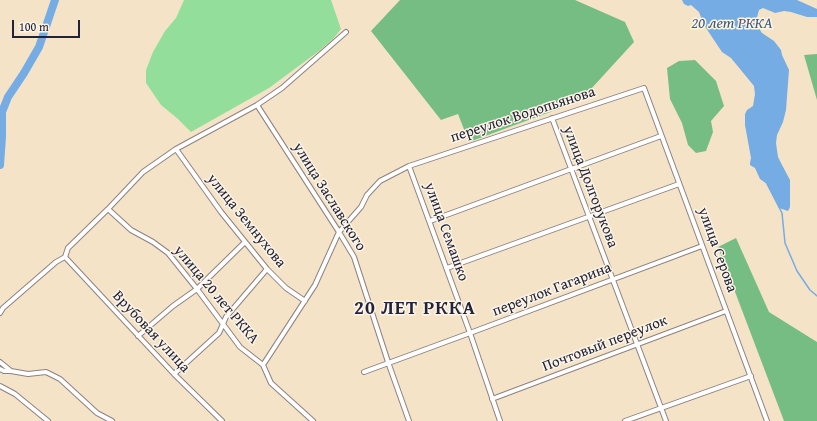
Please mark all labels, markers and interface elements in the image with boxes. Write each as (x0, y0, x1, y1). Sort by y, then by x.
scale bar (14, 12, 82, 38)
water label: 20 лет РККА (692, 14, 772, 34)
text: 100 m (19, 18, 49, 35)
street label: переулок Водопьянова (448, 83, 598, 147)
street label: улица Долгорукова (558, 124, 622, 250)
street label: улица Заславского (288, 140, 370, 254)
street label: улица Земнухова (203, 170, 289, 272)
street label: улица Семашко (420, 180, 472, 284)
street label: улица Серова (693, 205, 741, 295)
street label: улица 20 лет РККА (170, 242, 262, 348)
street label: переулок Гагарина (490, 259, 614, 321)
street label: Врубовая улица (108, 287, 194, 377)
district label: 20 ЛЕТ РККА (354, 298, 476, 320)
street label: Почтовый переулок (540, 312, 670, 376)

